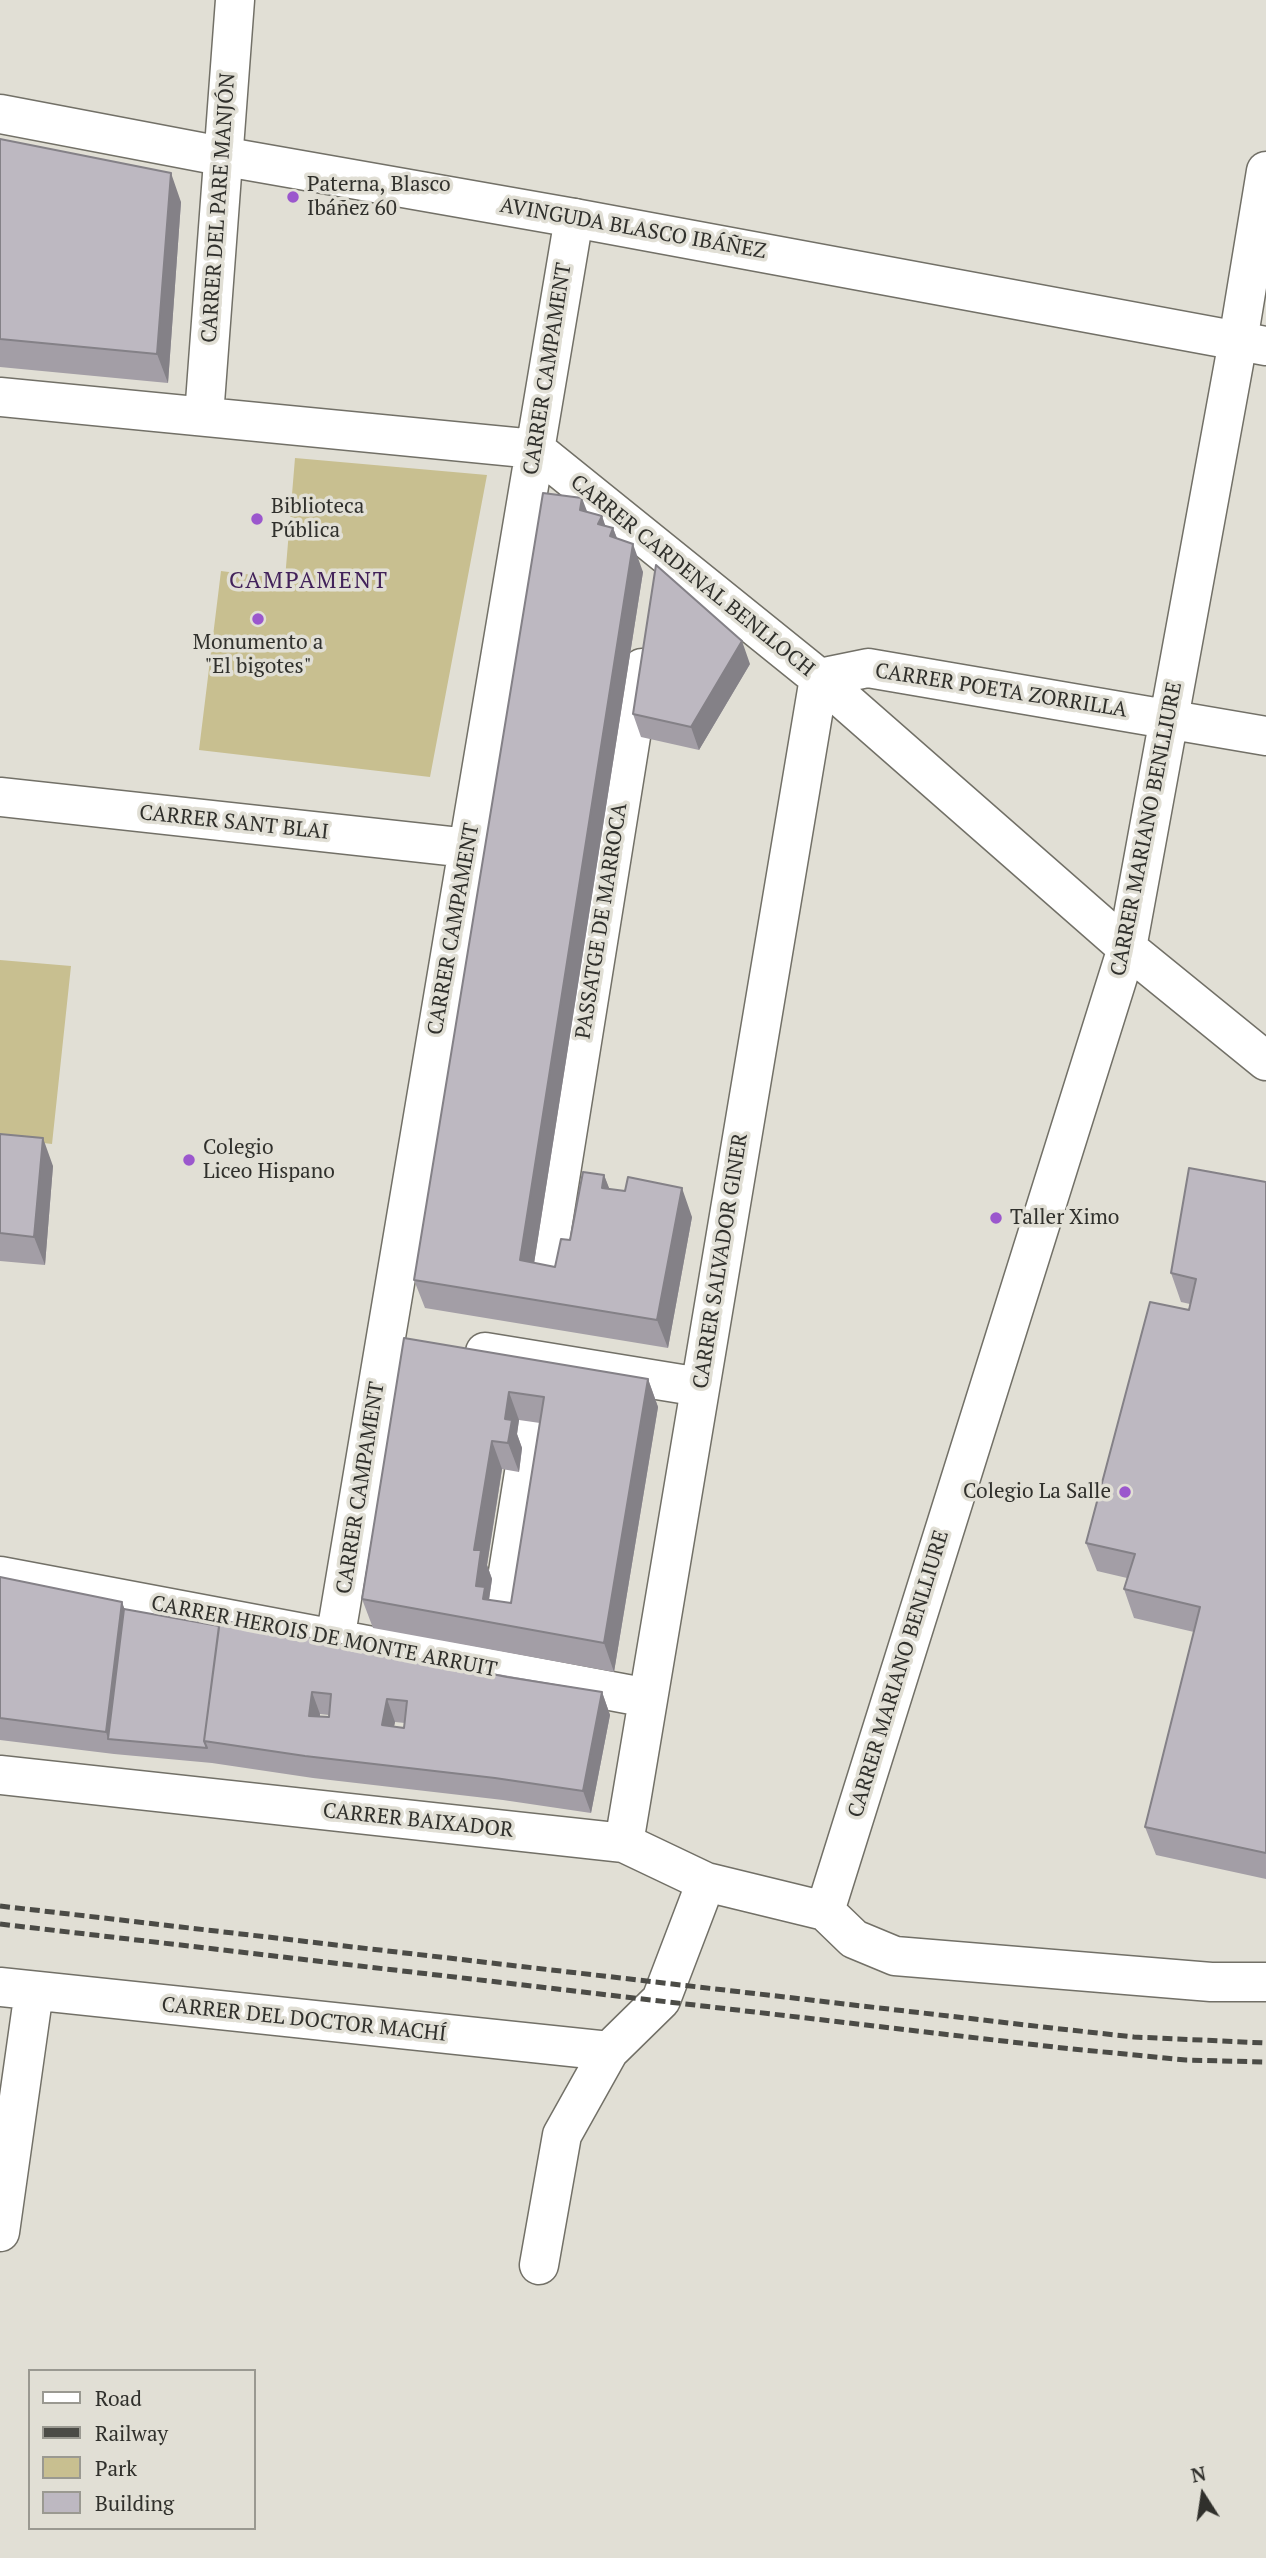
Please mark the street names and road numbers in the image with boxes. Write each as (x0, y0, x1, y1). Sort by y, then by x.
street label: CARRER DEL PARE MANJÓN (197, 72, 241, 344)
street label: AVINGUDA BLASCO IBÁÑEZ (498, 193, 768, 265)
street label: CARRER CAMPAMENT (519, 261, 577, 477)
street label: CARRER CARDENAL BENLLOCH (565, 470, 819, 682)
street label: CARRER POETA ZORRILLA (873, 659, 1129, 723)
street label: CARRER MARIANO BENLLIURE (1106, 680, 1188, 978)
street label: CARRER SANT BLAI (138, 801, 330, 845)
street label: PASSATGE DE MARROCA (571, 801, 633, 1041)
street label: CARRER CAMPAMENT (423, 821, 485, 1037)
street label: CARRER SALVADOR GINER (688, 1132, 754, 1390)
street label: CARRER CAMPAMENT (332, 1380, 390, 1596)
street label: CARRER MARIANO BENLLIURE (843, 1527, 955, 1821)
street label: CARRER HEROIS DE MONTE ARRUIT (149, 1591, 499, 1683)
street label: CARRER BAIXADOR (322, 1798, 514, 1844)
street label: CARRER DEL DOCTOR MACHÍ (160, 1993, 448, 2047)

